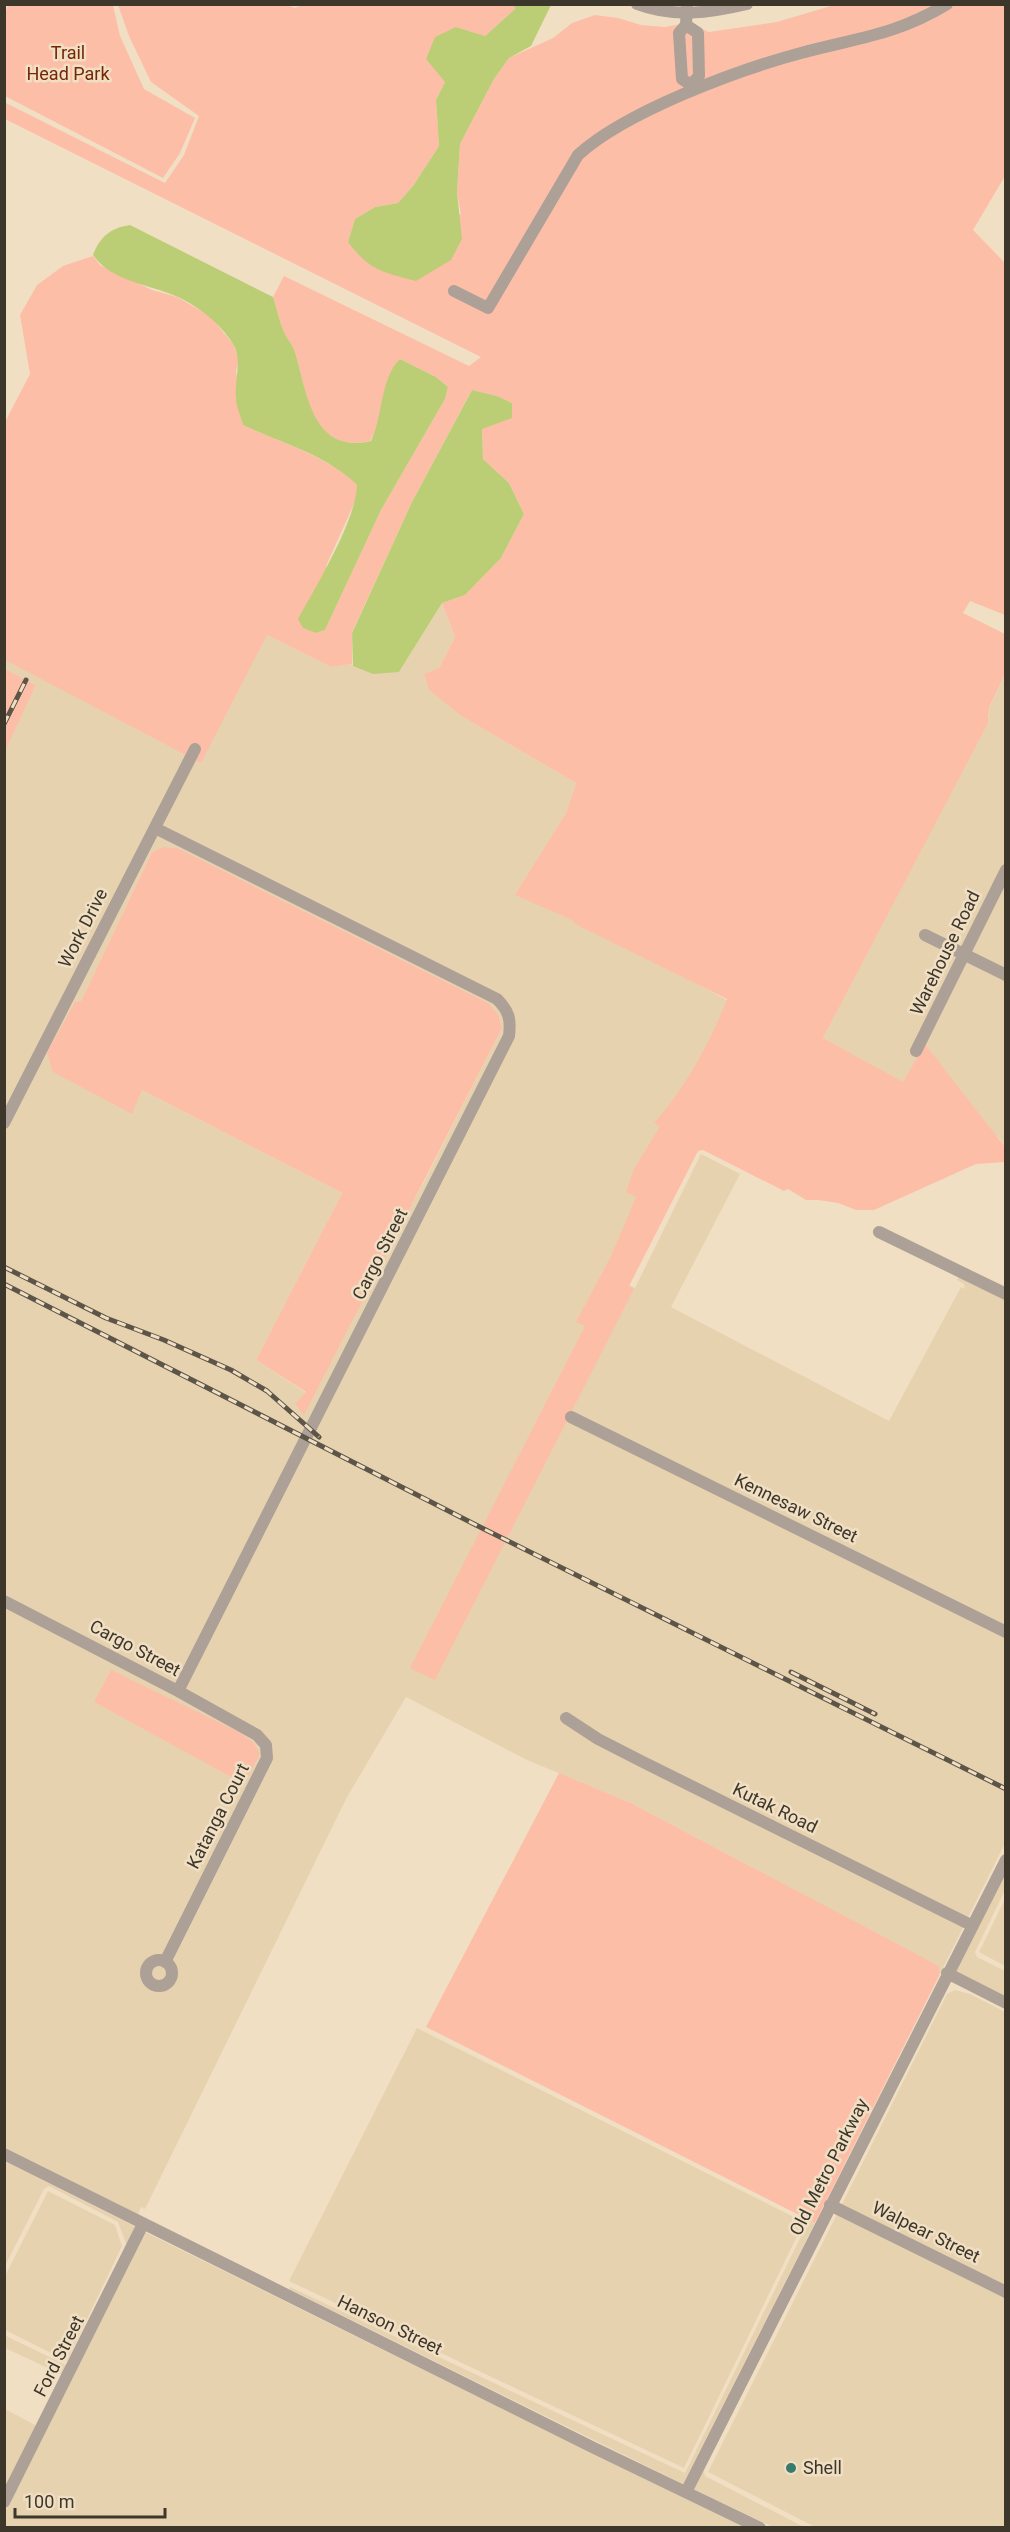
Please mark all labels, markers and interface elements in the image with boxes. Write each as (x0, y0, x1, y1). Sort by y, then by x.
park label: Trail Head Park (26, 42, 110, 84)
street label: Work Drive (54, 885, 111, 971)
street label: Warehouse Road (905, 887, 984, 1018)
street label: Cargo Street (348, 1204, 412, 1303)
street label: Kennesaw Street (731, 1469, 861, 1547)
street label: Cargo Street (86, 1615, 184, 1680)
street label: Katanga Court (182, 1759, 253, 1872)
street label: Kutak Road (729, 1778, 821, 1837)
street label: Old Metro Parkway (785, 2094, 872, 2239)
street label: Walpear Street (869, 2196, 984, 2267)
street label: Hanson Street (334, 2290, 446, 2359)
street label: Ford Street (29, 2312, 88, 2400)
place label: Shell (803, 2457, 842, 2478)
marker: Shell (784, 2461, 798, 2475)
scale bar (15, 2481, 165, 2519)
text: 100 m (24, 2491, 75, 2512)

